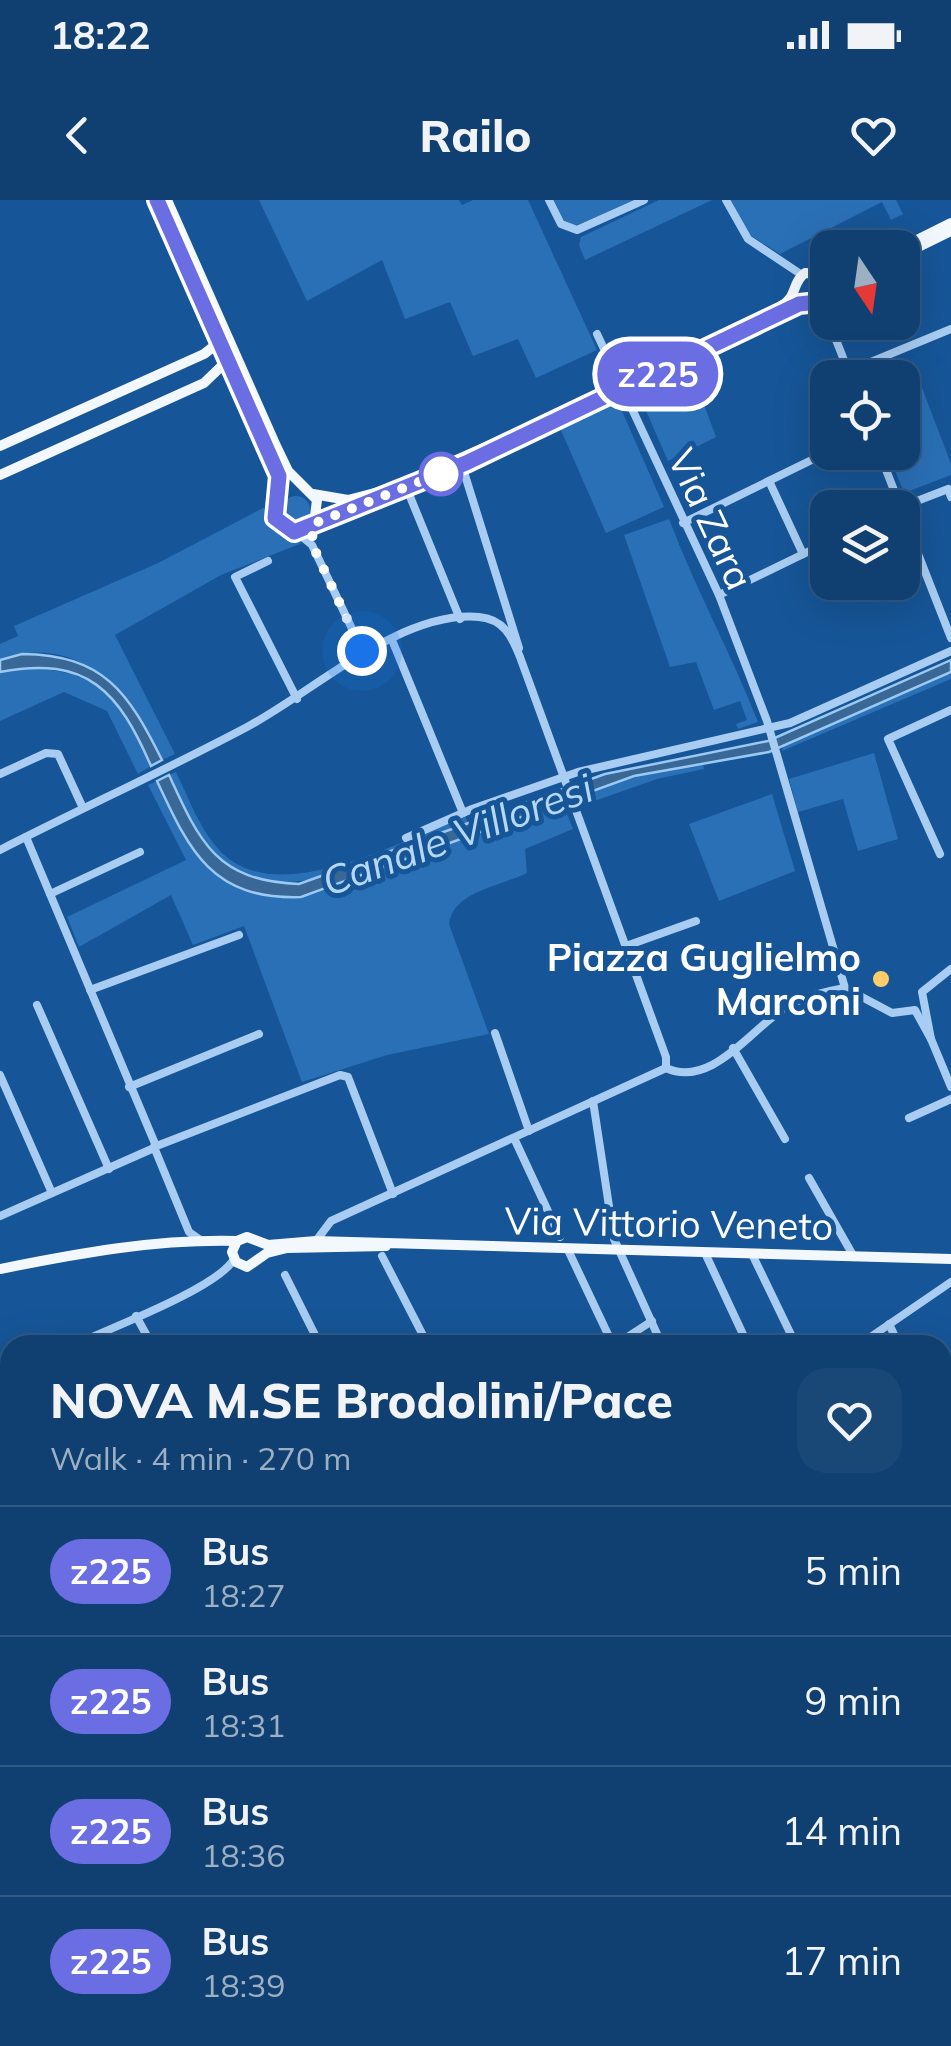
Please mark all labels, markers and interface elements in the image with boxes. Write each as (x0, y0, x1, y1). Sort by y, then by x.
text: 18:22 (50, 11, 151, 59)
text: Railo (420, 107, 531, 163)
icon: back (50, 108, 105, 163)
icon: heart (846, 108, 901, 163)
north arrow (810, 230, 920, 340)
map controls (810, 230, 920, 600)
line badge: z225 (588, 342, 728, 406)
text: z225 (617, 352, 699, 396)
button: locate (810, 360, 920, 470)
street label: Via Zara (658, 441, 764, 597)
unlabelled marker (420, 453, 462, 495)
button: layers (810, 490, 920, 600)
your location (337, 626, 387, 676)
water label: Canale Villoresi (315, 762, 600, 906)
place label: Piazza Guglielmo Marconi (547, 933, 861, 1025)
marker: Piazza Guglielmo Marconi (870, 968, 892, 990)
street label: Via Vittorio Veneto (504, 1196, 834, 1250)
button: heart (797, 1368, 902, 1473)
text: NOVA M.SE Brodolini/Pace (50, 1370, 673, 1430)
text: Walk · 4 min · 270 m (50, 1438, 351, 1478)
text: Bus (201, 1527, 269, 1575)
text: 5 min (805, 1547, 902, 1595)
text: z225 (70, 1549, 151, 1593)
text: 18:27 (201, 1575, 286, 1615)
text: Bus (201, 1657, 269, 1705)
text: 9 min (805, 1677, 902, 1725)
text: z225 (70, 1679, 151, 1723)
text: 18:31 (201, 1705, 286, 1745)
text: Bus (201, 1787, 269, 1835)
text: 14 min (782, 1807, 902, 1855)
text: z225 (70, 1809, 151, 1853)
text: 18:36 (201, 1835, 286, 1875)
text: Bus (201, 1917, 269, 1965)
text: 17 min (782, 1937, 902, 1985)
text: z225 (70, 1939, 151, 1983)
text: 18:39 (201, 1965, 286, 2005)

